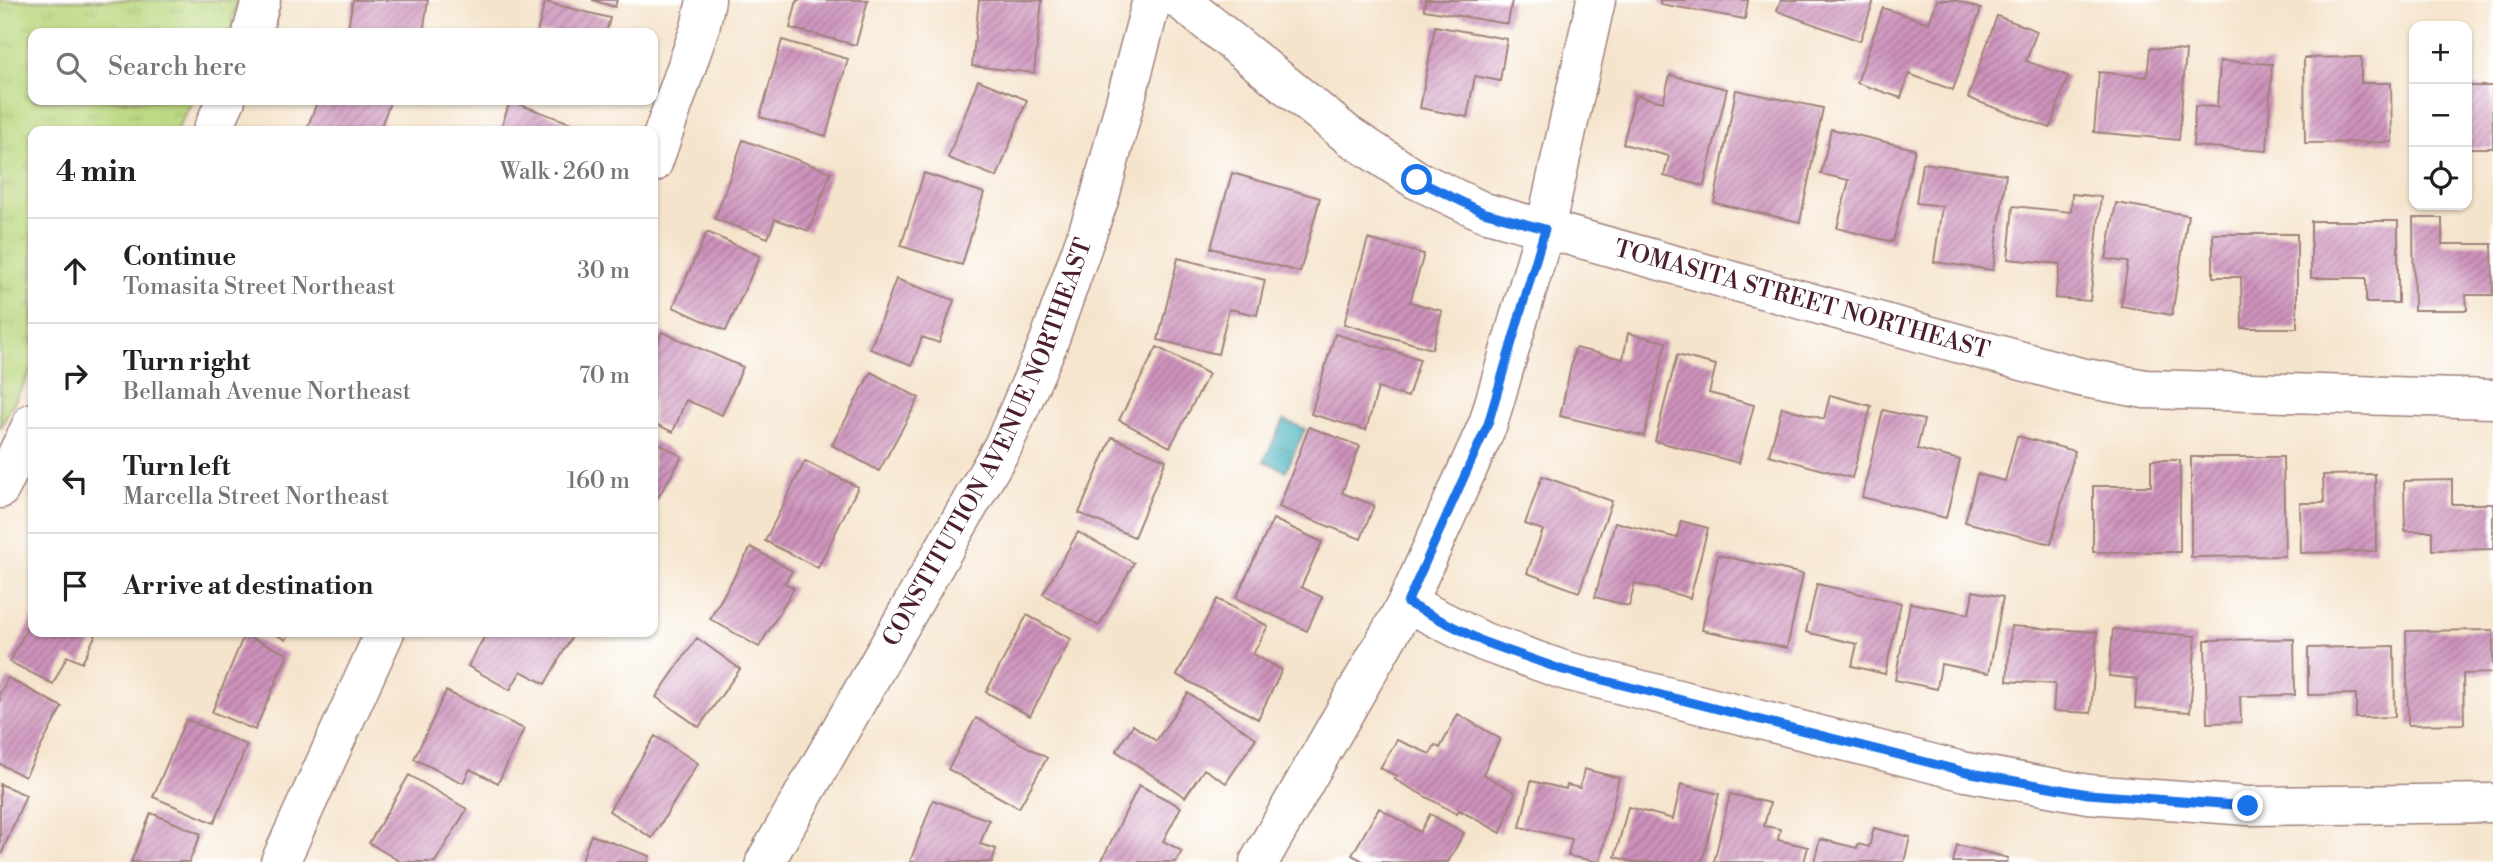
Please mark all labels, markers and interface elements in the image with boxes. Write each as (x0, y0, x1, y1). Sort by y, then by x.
map controls (2409, 21, 2472, 210)
button: + (2409, 21, 2472, 84)
search box (28, 28, 658, 105)
icon: search (52, 48, 90, 86)
text: Search here (108, 51, 247, 83)
button: − (2409, 84, 2472, 147)
button: locate (2409, 147, 2472, 210)
text: 4 min (56, 153, 136, 191)
text: Walk · 260 m (500, 158, 630, 186)
route start (1401, 164, 1432, 195)
street label: CONSTITUTION AVENUE NORTHEAST (876, 234, 1099, 652)
street label: TOMASITA STREET NORTHEAST (1611, 234, 1993, 366)
text: Continue (123, 241, 236, 273)
icon: ahead (56, 252, 94, 290)
text: 30 m (577, 257, 630, 285)
text: Tomasita Street Northeast (123, 273, 395, 301)
text: Turn right (123, 346, 251, 378)
icon: right (56, 357, 94, 395)
text: 70 m (579, 362, 630, 390)
text: Bellamah Avenue Northeast (123, 378, 411, 406)
text: Turn left (123, 451, 231, 483)
icon: left (56, 462, 94, 500)
text: 160 m (567, 467, 630, 495)
text: Marcella Street Northeast (123, 483, 389, 511)
icon: arrive (56, 567, 94, 605)
text: Arrive at destination (123, 570, 373, 602)
route end (2232, 790, 2263, 821)

